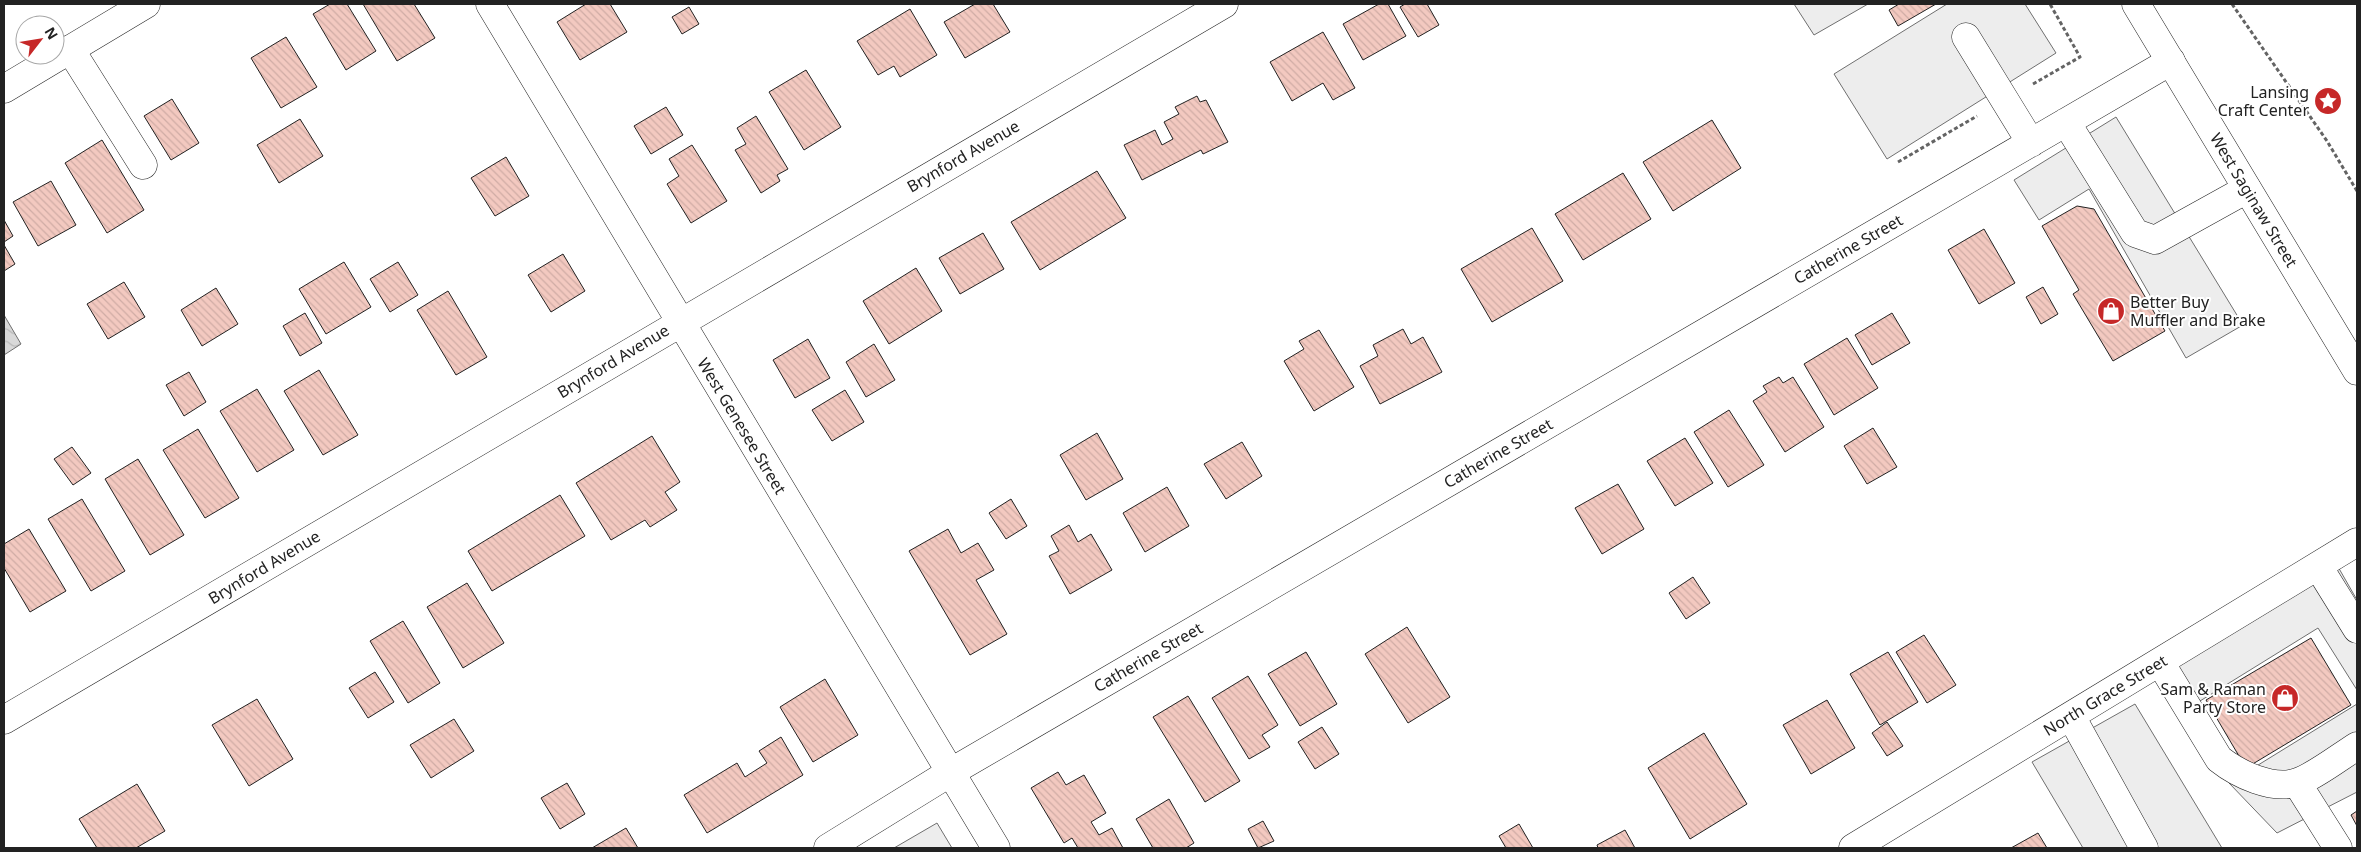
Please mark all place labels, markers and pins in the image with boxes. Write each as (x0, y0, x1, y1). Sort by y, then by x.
place label: Lansing Craft Center (2218, 81, 2309, 121)
place icon: Lansing Craft Center (2313, 86, 2343, 116)
place label: Better Buy Muffler and Brake (2130, 291, 2265, 331)
shop icon: Better Buy Muffler and Brake (2096, 296, 2126, 326)
place label: Sam & Raman Party Store (2160, 678, 2266, 718)
shop icon: Sam & Raman Party Store (2270, 683, 2300, 713)

